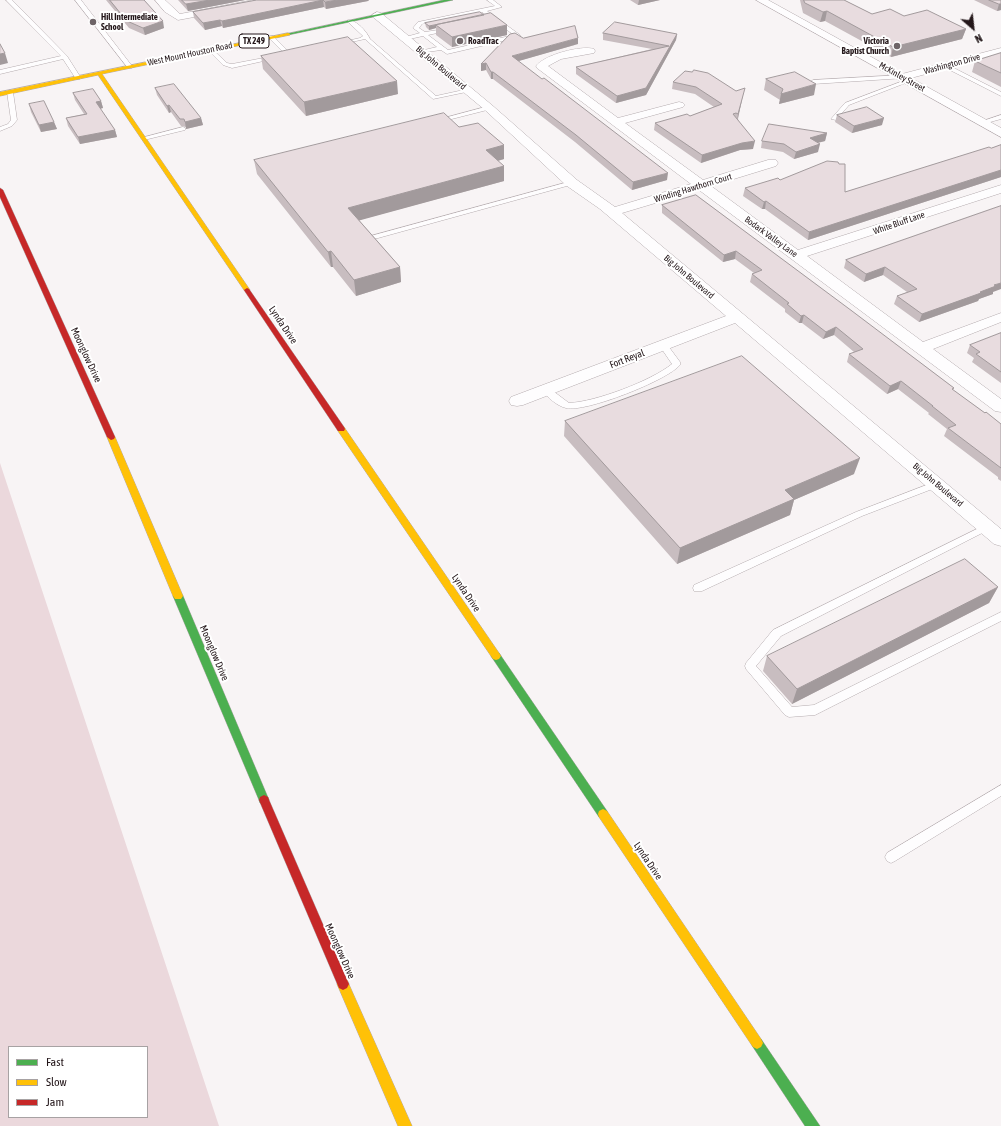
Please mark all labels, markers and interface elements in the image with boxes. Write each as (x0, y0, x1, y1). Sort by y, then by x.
north arrow (953, 8, 993, 48)
place label: Hill Intermediate School (101, 12, 158, 33)
marker: Hill Intermediate School (88, 17, 98, 27)
text: N (973, 32, 984, 45)
road number: TX 249 (239, 34, 269, 48)
marker: RoadTrac (455, 36, 465, 46)
place label: RoadTrac (468, 36, 499, 46)
place label: Victoria Baptist Church (842, 36, 889, 57)
street label: West Mount Houston Road (147, 40, 233, 68)
marker: Victoria Baptist Church (892, 41, 902, 51)
street label: Big John Boulevard (414, 44, 468, 92)
street label: Washington Drive (923, 51, 981, 77)
street label: McKinley Street (877, 60, 927, 94)
street label: Winding Hawthorn Court (653, 171, 733, 205)
street label: White Bluff Lane (872, 209, 926, 237)
street label: Bodark Valley Lane (742, 214, 800, 260)
street label: Big John Boulevard (662, 253, 716, 301)
street label: Lynda Drive (266, 304, 300, 346)
street label: Moonglow Drive (68, 326, 104, 384)
street label: Fort Reyal (608, 347, 646, 371)
street label: Big John Boulevard (911, 461, 965, 509)
street label: Lynda Drive (449, 572, 483, 614)
street label: Moonglow Drive (197, 623, 231, 683)
street label: Lynda Drive (631, 840, 665, 882)
street label: Moonglow Drive (322, 922, 358, 980)
legend (8, 1046, 148, 1118)
text: Fast (46, 1055, 64, 1069)
text: Slow (46, 1075, 67, 1089)
text: Jam (46, 1095, 64, 1109)

